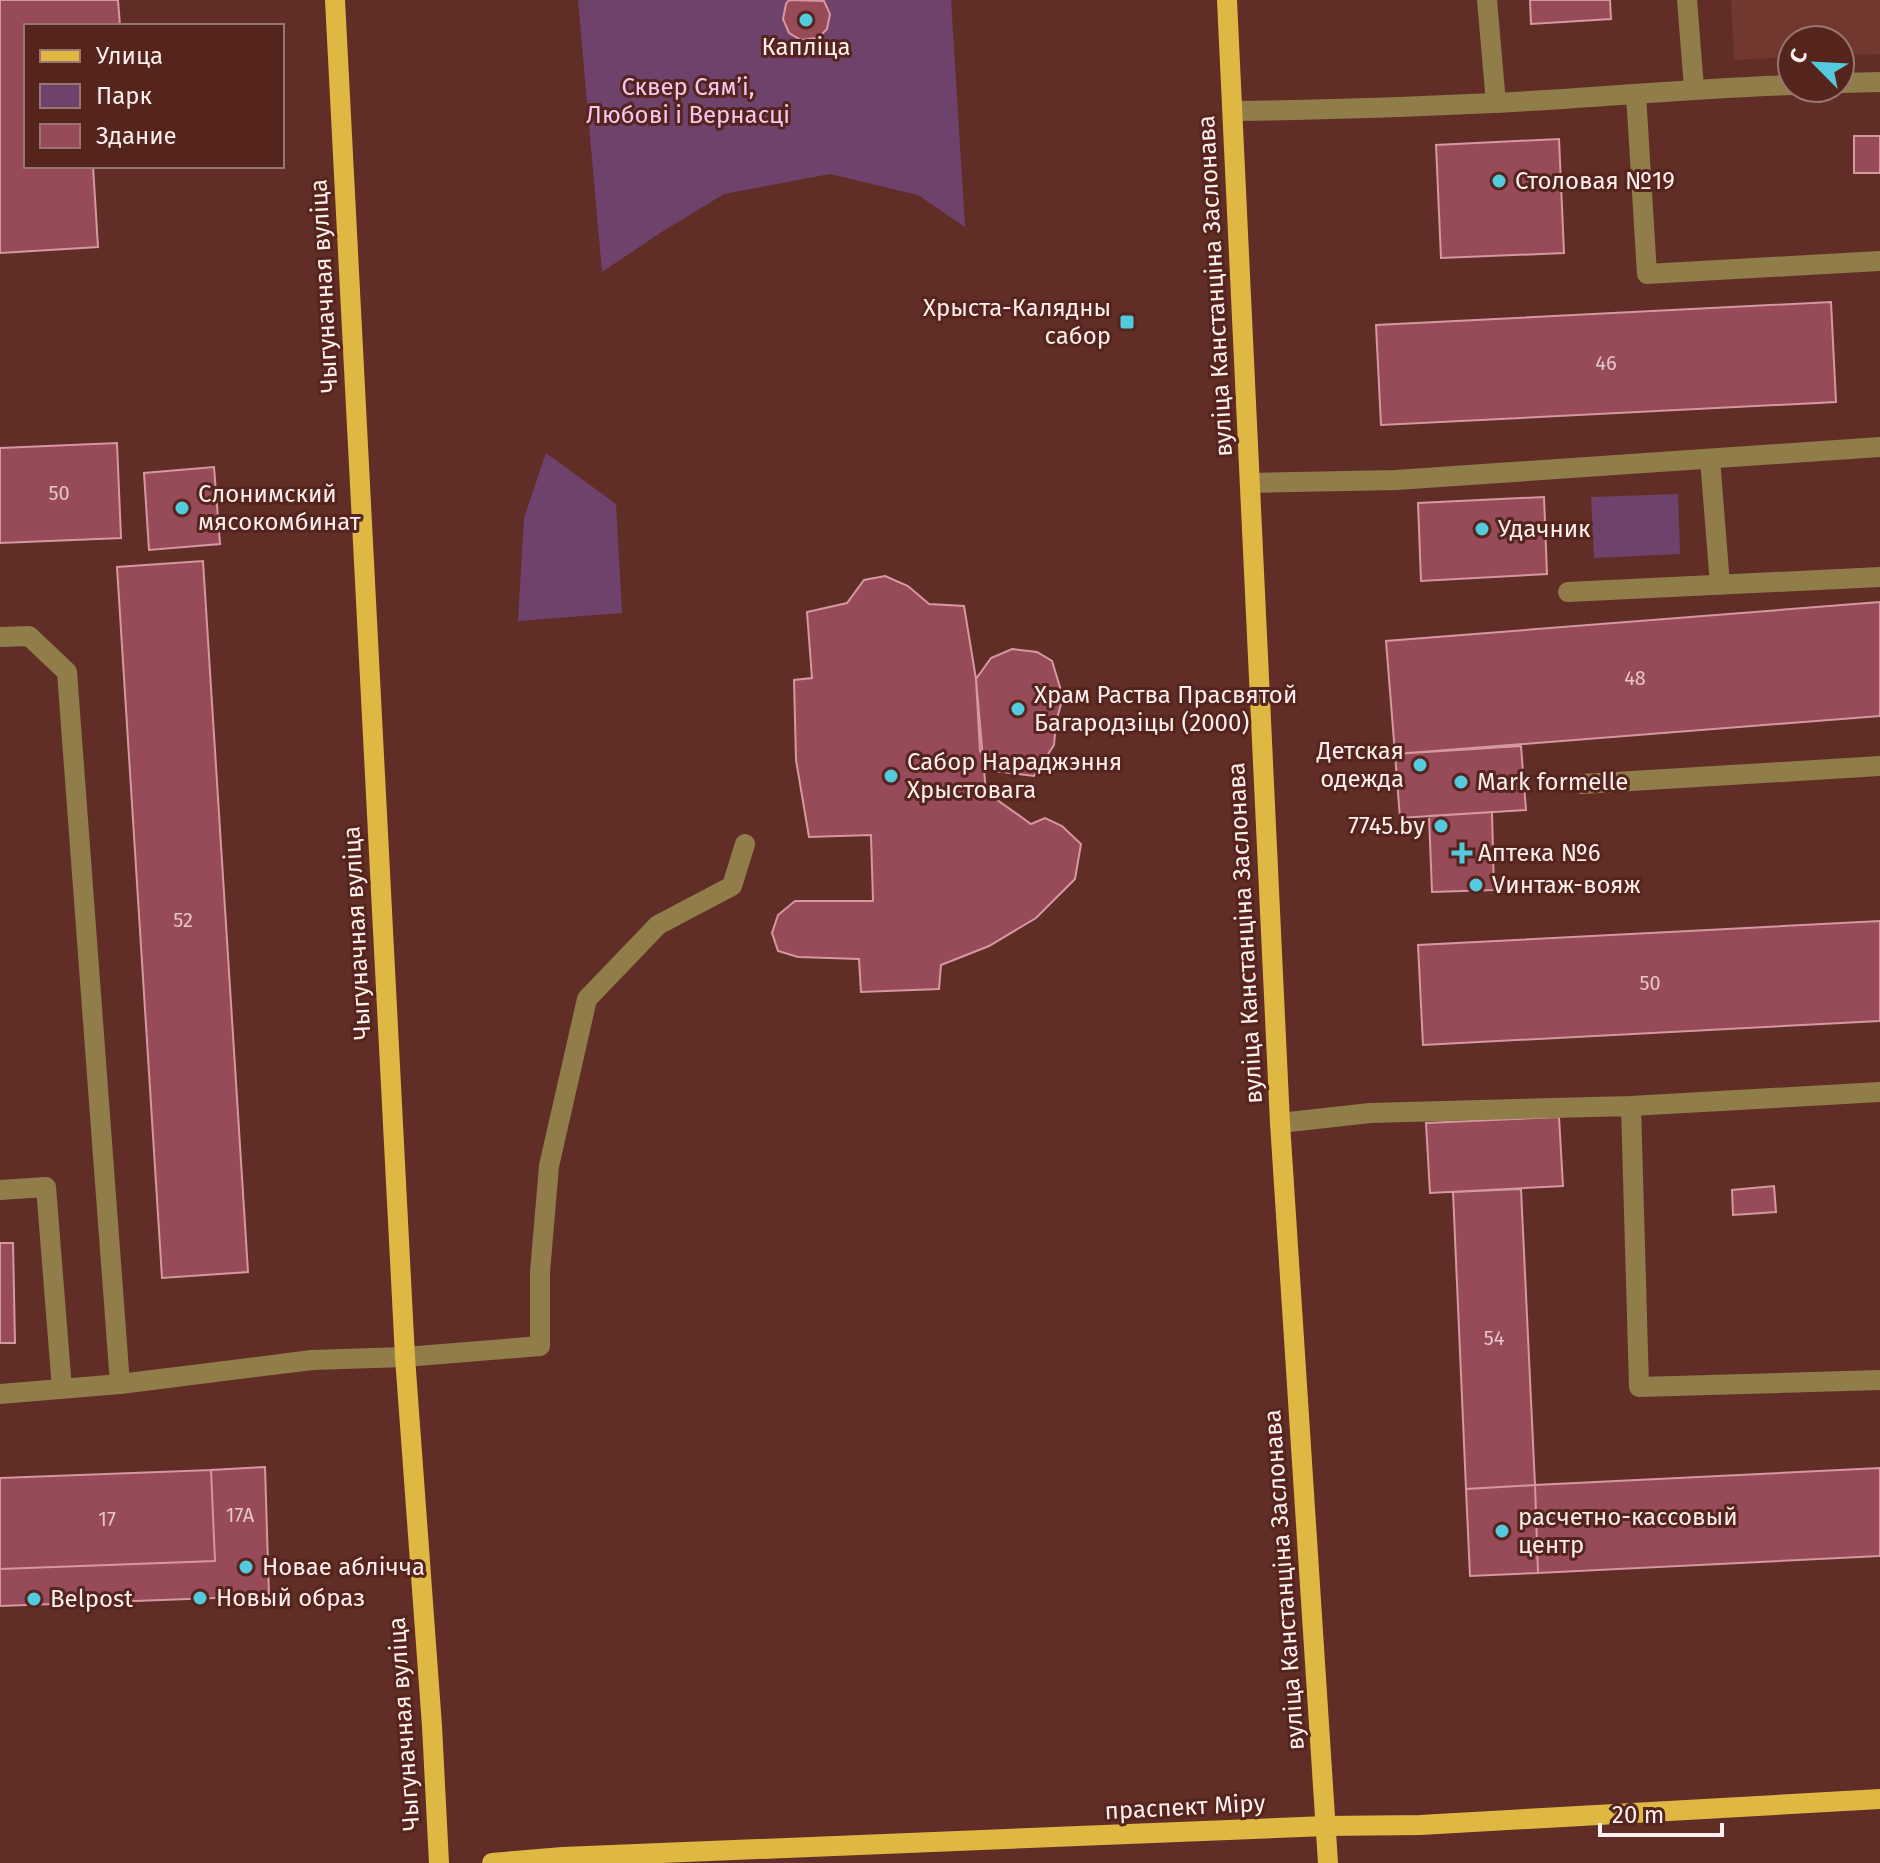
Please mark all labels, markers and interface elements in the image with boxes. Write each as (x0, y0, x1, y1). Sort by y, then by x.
marker: Капліца (797, 11, 815, 29)
legend (24, 24, 284, 168)
north arrow (1776, 24, 1856, 104)
place label: Капліца (762, 33, 850, 61)
text: Улица (96, 42, 163, 70)
text: С (1783, 44, 1813, 67)
park label: Сквер Сямʼі, Любові і Вернасці (586, 73, 790, 129)
text: Парк (96, 82, 153, 110)
street label: вуліца Канстанціна Заслонава (1192, 115, 1238, 457)
text: Здание (96, 122, 177, 150)
place label: Столовая №19 (1515, 167, 1675, 195)
marker: Столовая №19 (1490, 172, 1508, 190)
street label: Чыгуначная вуліца (304, 178, 344, 394)
place label: Хрыста-Калядны сабор (923, 294, 1111, 350)
marker: Хрыста-Калядны сабор (1118, 313, 1136, 331)
house number: 46 (1595, 351, 1617, 375)
place label: Слонимский мясокомбинат (198, 480, 361, 536)
house number: 50 (48, 481, 70, 505)
marker: Слонимский мясокомбинат (173, 499, 191, 517)
place label: Удачник (1498, 515, 1591, 543)
marker: Удачник (1473, 520, 1491, 538)
house number: 48 (1624, 666, 1646, 690)
place label: Храм Раства Прасвятой Багародзіцы (2000) (1034, 681, 1297, 737)
marker: Храм Раства Прасвятой Багародзіцы (2000) (1009, 700, 1027, 718)
place label: Детская одежда (1316, 737, 1404, 793)
place label: Сабор Нараджэння Хрыстовага (907, 748, 1122, 804)
marker: Детская одежда (1411, 756, 1429, 774)
street label: вуліца Канстанціна Заслонава (1222, 762, 1268, 1104)
marker: Сабор Нараджэння Хрыстовага (882, 767, 900, 785)
place label: Mark formelle (1477, 768, 1628, 796)
marker: Mark formelle (1452, 773, 1470, 791)
place label: 7745.by (1348, 812, 1425, 840)
marker: 7745.by (1432, 817, 1450, 835)
street label: Чыгуначная вуліца (337, 825, 377, 1041)
place label: Аптека №6 (1478, 839, 1600, 867)
marker: Аптека №6 (1453, 844, 1471, 862)
place label: Vинтаж-вояж (1492, 871, 1641, 899)
marker: Vинтаж-вояж (1467, 876, 1485, 894)
house number: 52 (173, 908, 193, 932)
house number: 50 (1639, 971, 1661, 995)
house number: 54 (1484, 1326, 1505, 1350)
street label: вуліца Канстанціна Заслонава (1258, 1409, 1310, 1751)
house number: 17А (226, 1503, 255, 1527)
place label: расчетно-кассовый центр (1518, 1503, 1738, 1559)
house number: 17 (98, 1507, 116, 1531)
marker: расчетно-кассовый центр (1493, 1522, 1511, 1540)
place label: Новае аблічча (262, 1553, 425, 1581)
marker: Новае аблічча (237, 1558, 255, 1576)
place label: Новый образ (216, 1584, 365, 1612)
place label: Belpost (50, 1585, 133, 1613)
marker: Новый образ (191, 1589, 209, 1607)
marker: Belpost (25, 1590, 43, 1608)
street label: Чыгуначная вуліца (383, 1616, 425, 1832)
scale bar (1600, 1787, 1722, 1837)
street label: праспект Міру (1104, 1789, 1266, 1825)
text: 20 m (1612, 1801, 1664, 1829)

